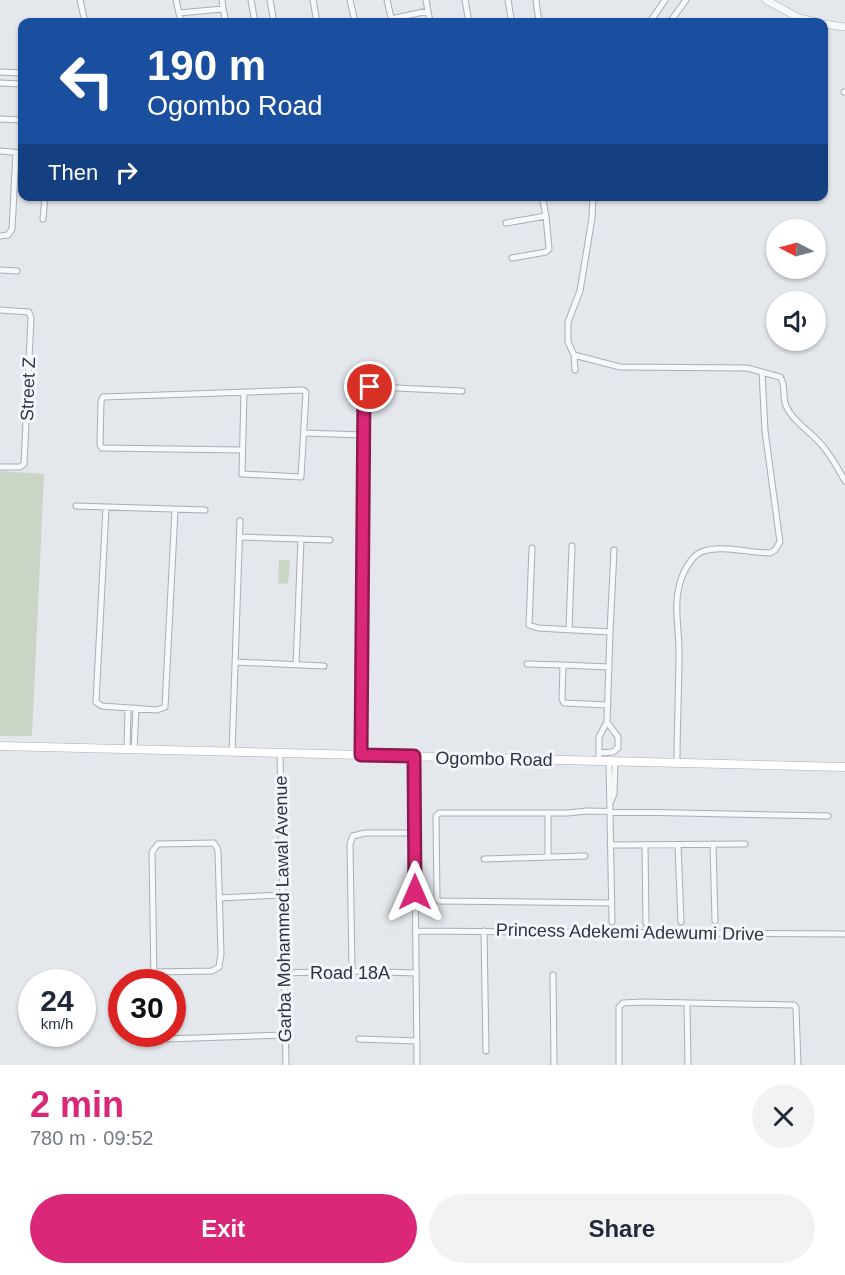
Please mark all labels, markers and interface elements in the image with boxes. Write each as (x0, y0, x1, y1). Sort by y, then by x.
icon: left (48, 42, 126, 120)
text: 190 m (147, 42, 266, 89)
text: Ogombo Road (147, 91, 323, 121)
icon: right (110, 156, 143, 189)
text: Then (48, 160, 98, 185)
north arrow (766, 219, 826, 279)
map controls (766, 219, 826, 351)
button: sound (766, 291, 826, 351)
street label: Street Z (17, 357, 39, 421)
pin (344, 361, 395, 412)
icon: arrive (353, 370, 386, 403)
street label: Ogombo Road (435, 748, 553, 770)
street label: Garba Mohammed Lawal Avenue (271, 775, 295, 1043)
position arrow (383, 860, 447, 924)
street label: Princess Adekemi Adewumi Drive (496, 920, 764, 944)
street label: Road 18A (310, 963, 390, 983)
speed limit sign: 30 (108, 969, 186, 1047)
text: 24 (40, 984, 74, 1017)
text: km/h (41, 1015, 73, 1032)
text: 2 min (30, 1084, 124, 1125)
button: close (752, 1085, 815, 1148)
text: 780 m · 09:52 (30, 1127, 153, 1149)
button: Exit (30, 1194, 417, 1263)
button: Share (429, 1194, 815, 1263)

